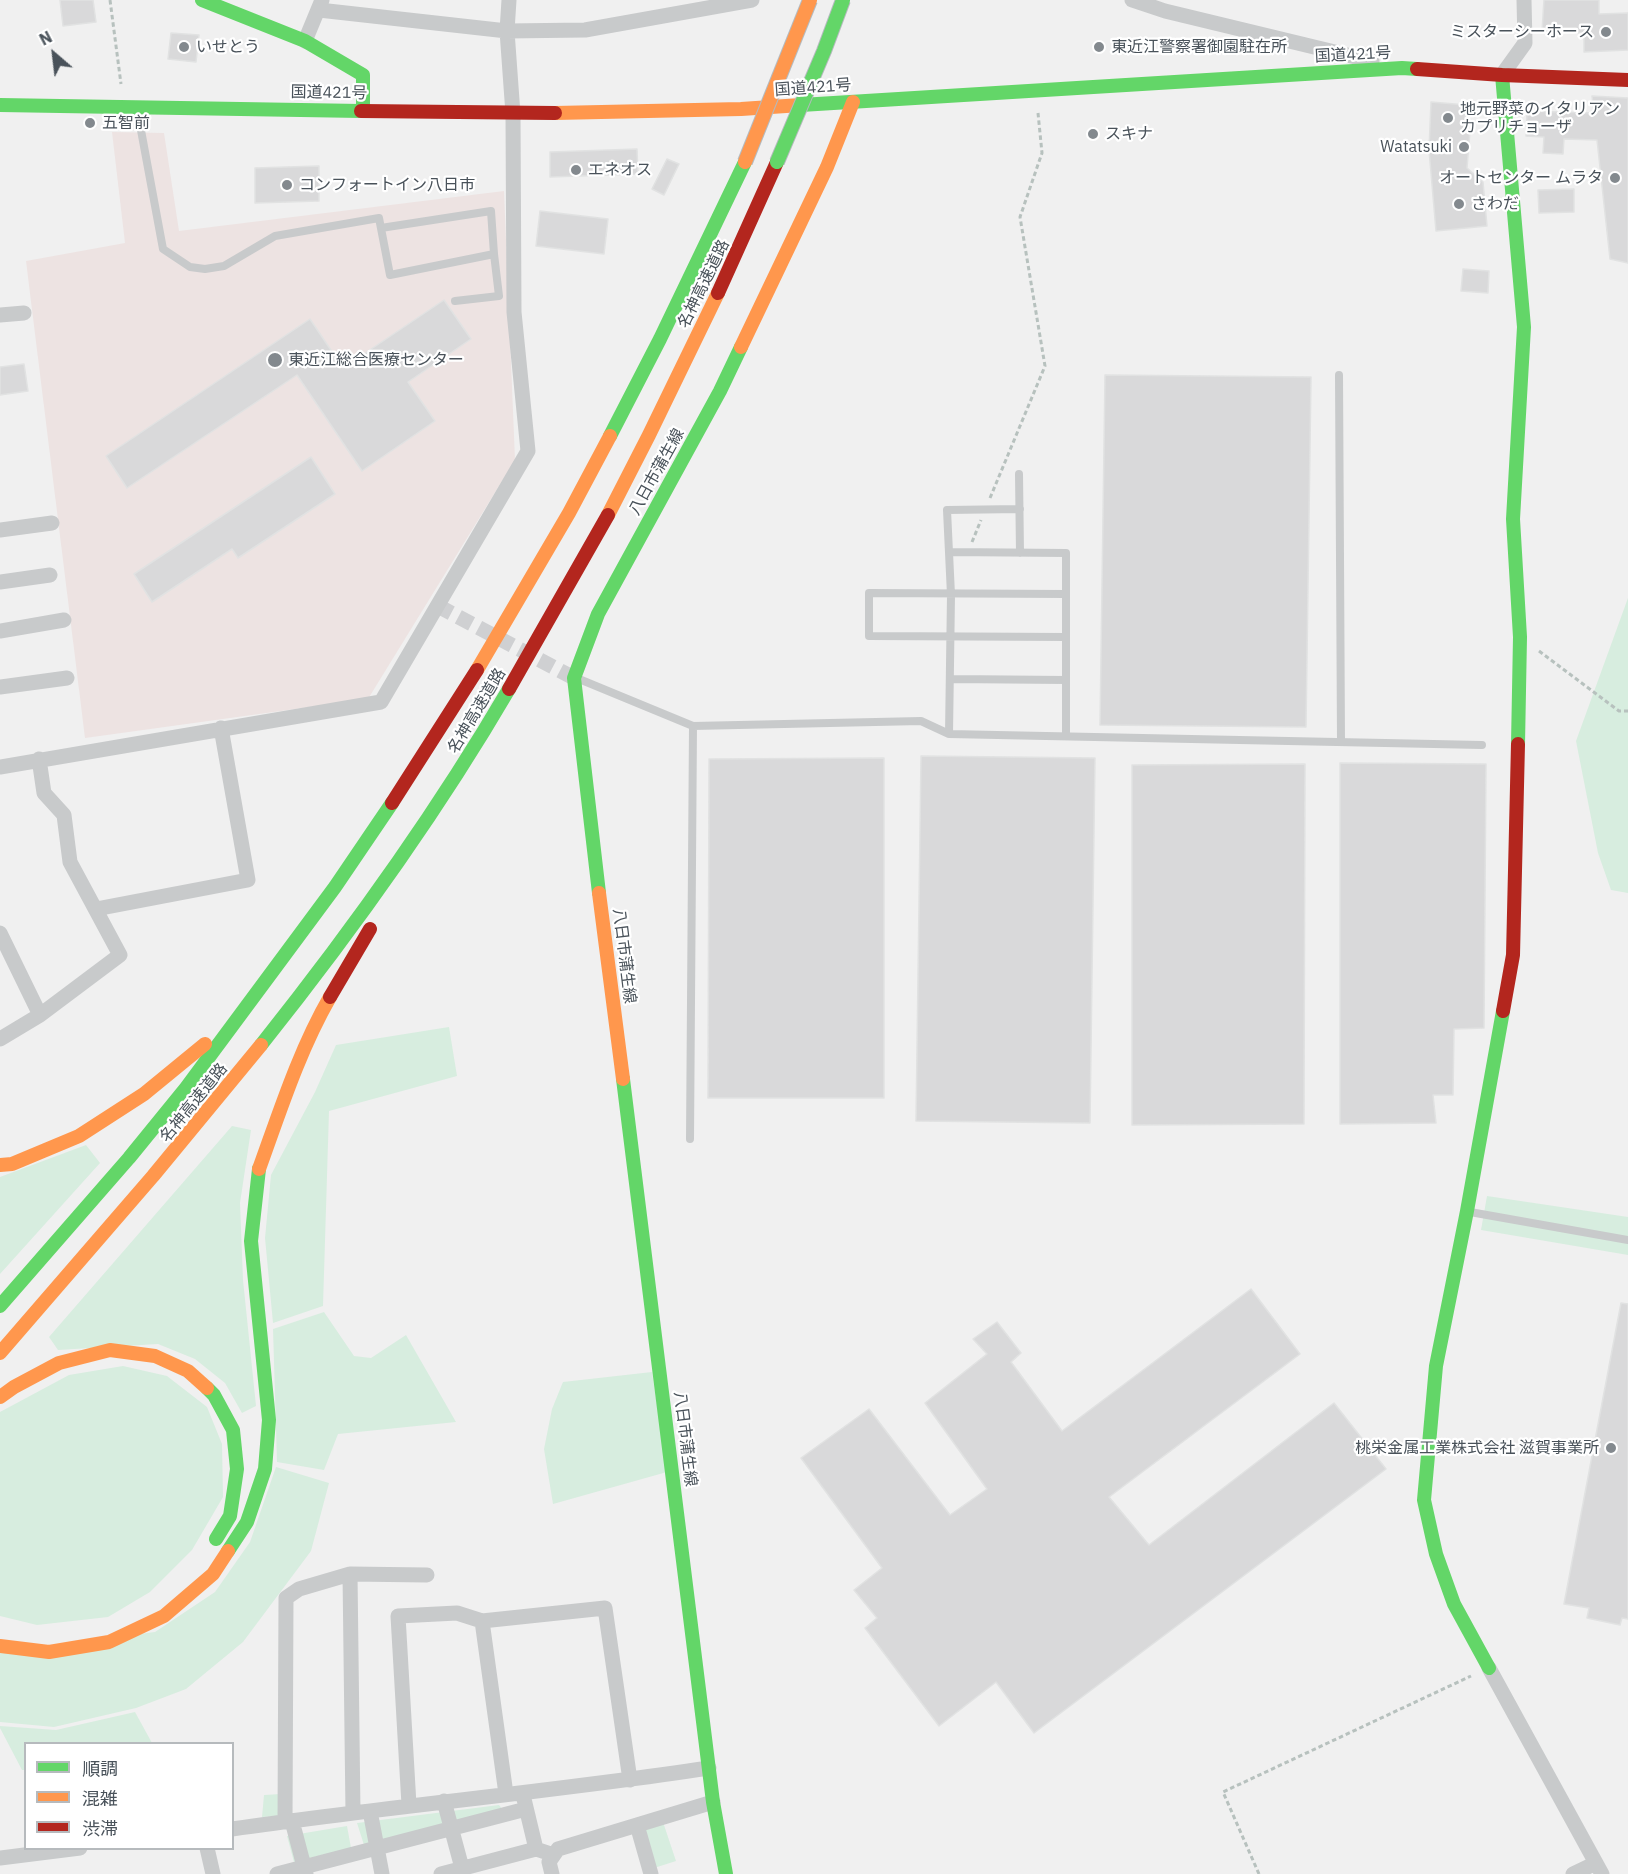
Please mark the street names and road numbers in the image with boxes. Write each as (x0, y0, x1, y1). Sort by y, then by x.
street label: 国道421号 (1314, 43, 1392, 67)
street label: 国道421号 (774, 76, 852, 100)
street label: 国道421号 (290, 83, 368, 103)
street label: 名神高速道路 (674, 237, 734, 331)
street label: 八日市蒲生線 (625, 425, 689, 519)
street label: 名神高速道路 (444, 665, 510, 757)
street label: 八日市蒲生線 (609, 907, 639, 1005)
street label: 名神高速道路 (156, 1060, 232, 1146)
street label: 八日市蒲生線 (670, 1390, 700, 1488)

